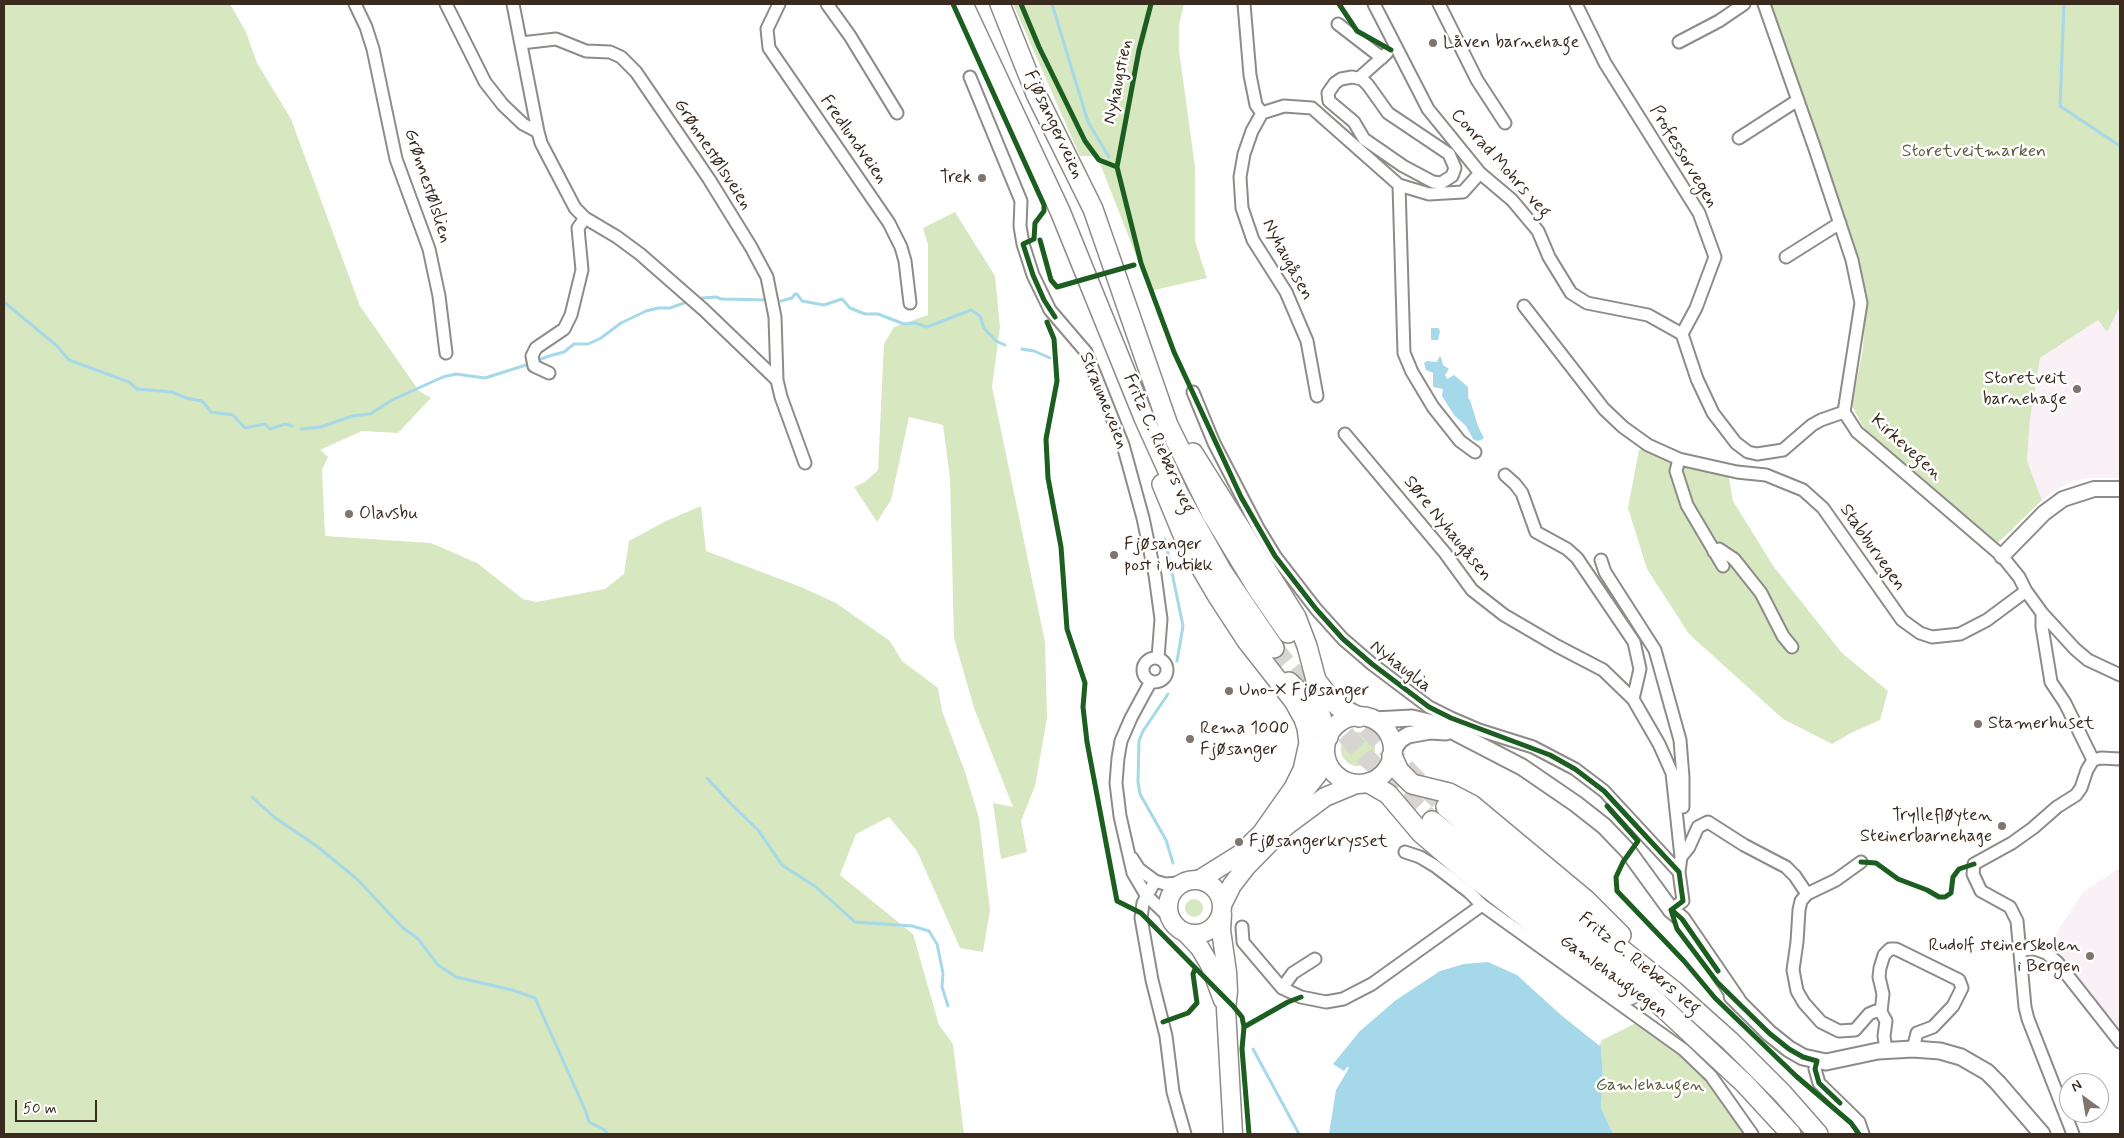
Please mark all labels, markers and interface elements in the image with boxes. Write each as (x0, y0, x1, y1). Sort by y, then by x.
place label: Låven barnehage (1443, 32, 1579, 54)
marker: Låven barnehage (1427, 37, 1439, 49)
street label: Nyhaugstien (1099, 38, 1139, 126)
street label: Fjøsangerveien (1018, 67, 1088, 183)
street label: Fredlundveien (814, 91, 892, 189)
street label: Grønnestølsveien (668, 95, 756, 215)
street label: Professorvegen (1644, 102, 1722, 212)
street label: Conrad Mohrs veg (1445, 105, 1555, 223)
street label: Grønnestølslien (398, 126, 456, 246)
park label: Storetveitmarken (1902, 141, 2046, 163)
place label: Trek (940, 167, 972, 189)
marker: Trek (976, 172, 988, 184)
street label: Nyhaugåsen (1257, 216, 1317, 304)
street label: Straumeveien (1074, 349, 1132, 453)
place label: Storetveit barnehage (1983, 368, 2067, 410)
street label: Fritz C. Riebers veg (1118, 371, 1198, 517)
marker: Storetveit barnehage (2071, 383, 2083, 395)
street label: Kirkevegen (1866, 410, 1946, 486)
street label: Søre Nyhaugåsen (1398, 472, 1496, 586)
street label: Stabburvegen (1834, 500, 1910, 596)
place label: Olavsbu (359, 503, 418, 525)
marker: Olavsbu (343, 508, 355, 520)
place label: Fjøsanger post i butikk (1124, 534, 1213, 576)
marker: Fjøsanger post i butikk (1108, 549, 1120, 561)
street label: Nyhauglia (1365, 636, 1435, 698)
place label: Uno-X Fjøsanger (1239, 680, 1369, 702)
marker: Uno-X Fjøsanger (1223, 685, 1235, 697)
place label: Stamerhuset (1988, 713, 2094, 735)
place label: Rema 1000 Fjøsanger (1200, 718, 1289, 761)
marker: Stamerhuset (1972, 718, 1984, 730)
marker: Rema 1000 Fjøsanger (1184, 733, 1196, 745)
place label: Tryllefløyten Steinerbarnehage (1860, 805, 1992, 848)
marker: Tryllefløyten Steinerbarnehage (1996, 820, 2008, 832)
place label: Fjøsangerkrysset (1249, 831, 1388, 853)
marker: Fjøsangerkrysset (1233, 836, 1245, 848)
street label: Fritz C. Riebers veg (1574, 908, 1704, 1020)
street label: Gamlehaugvegen (1555, 931, 1671, 1023)
place label: Rudolf steinerskolen i Bergen (1929, 935, 2080, 978)
marker: Rudolf steinerskolen i Bergen (2084, 950, 2096, 962)
north arrow (2059, 1073, 2109, 1123)
park label: Gamlehaugen (1596, 1075, 1704, 1097)
text: N (2068, 1076, 2085, 1096)
scale bar (18, 1090, 100, 1122)
text: 50 m (23, 1099, 57, 1119)

